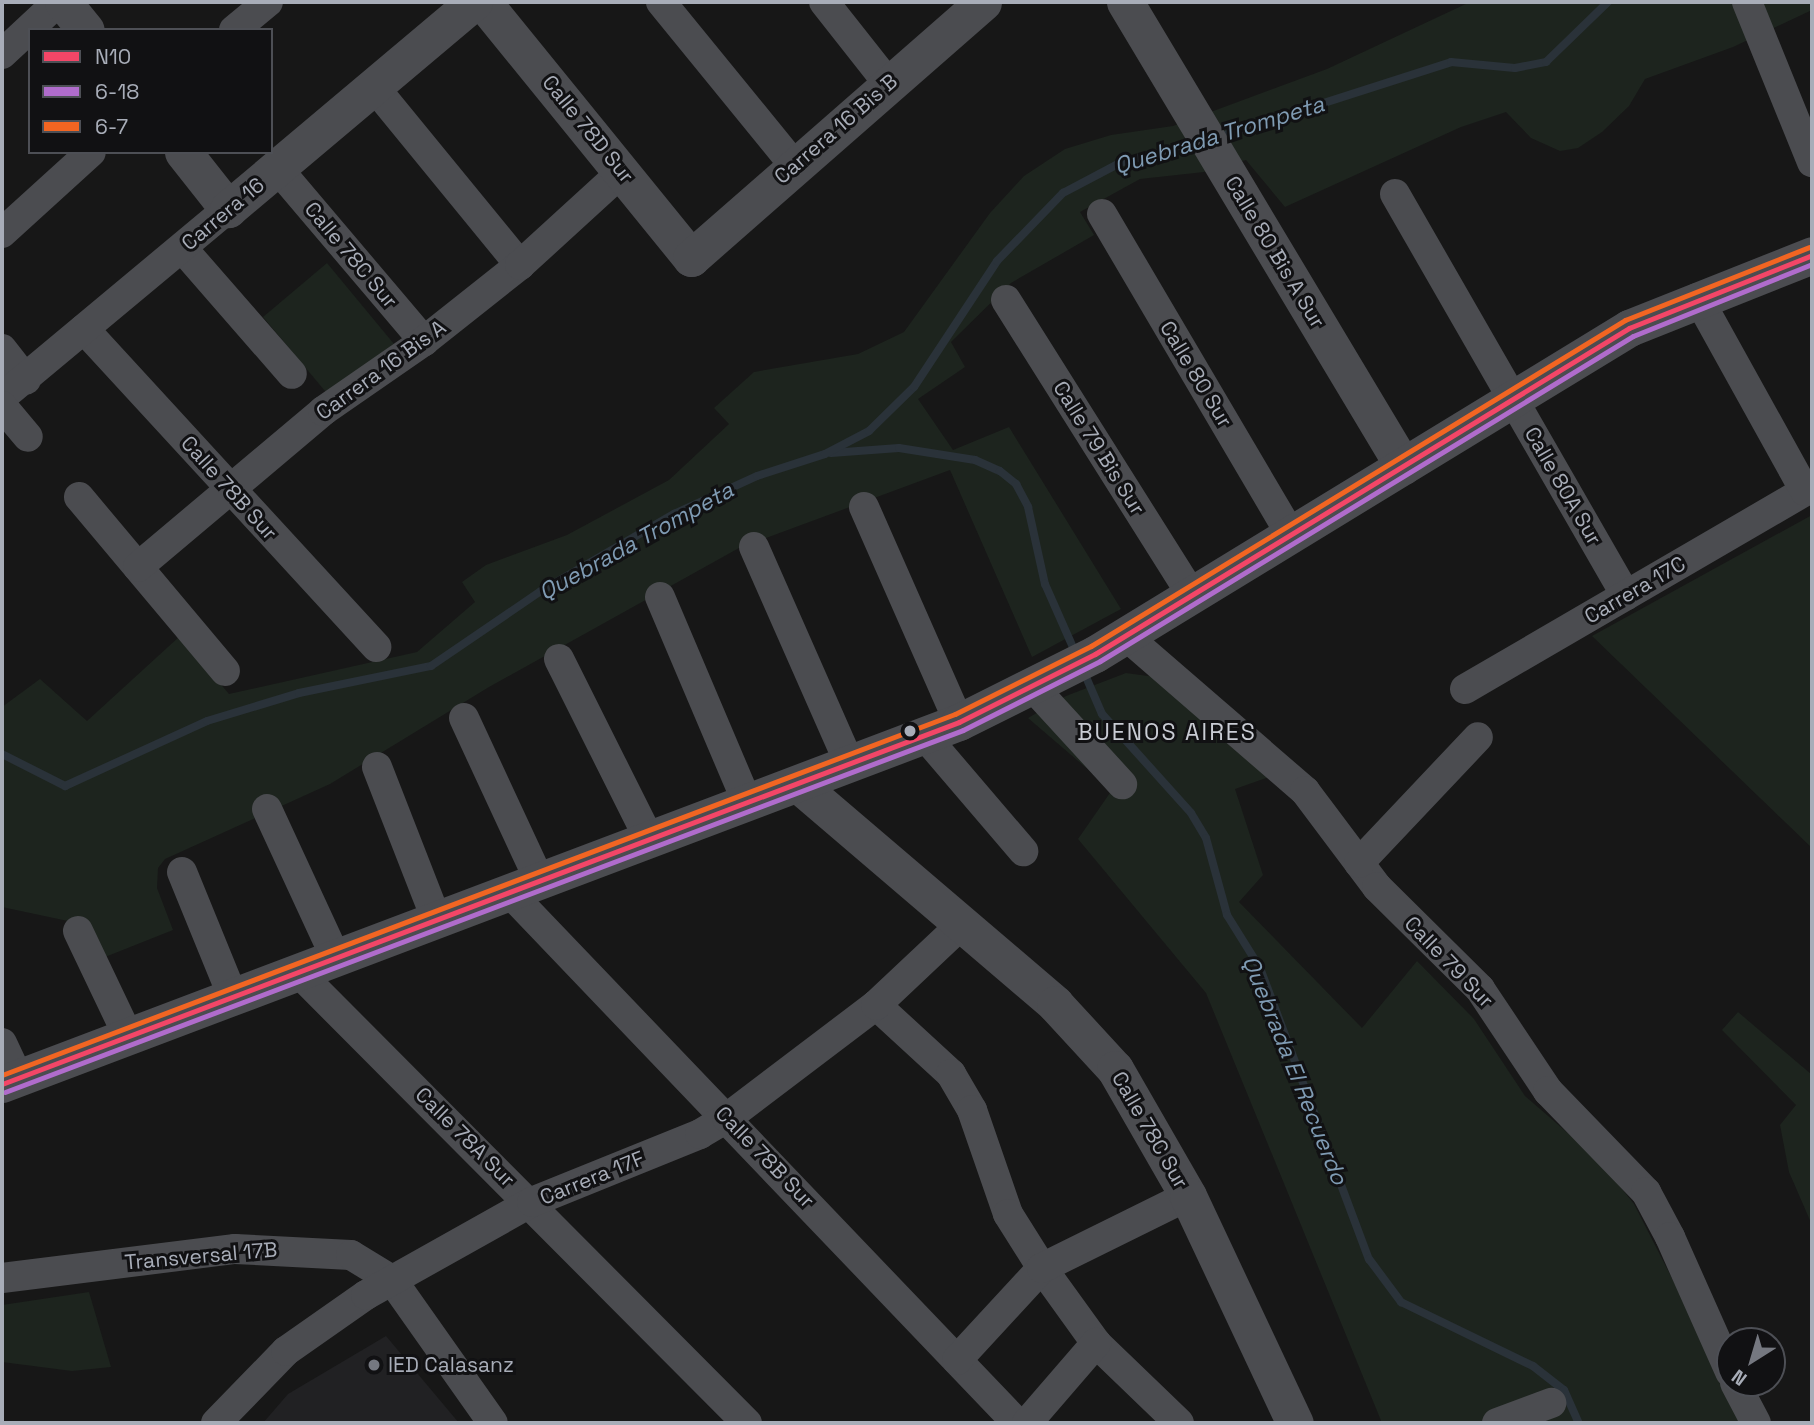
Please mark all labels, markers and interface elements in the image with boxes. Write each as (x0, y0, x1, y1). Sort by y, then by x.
legend (28, 28, 273, 154)
text: N10 (95, 43, 131, 70)
street label: Carrera 16 Bis B (769, 69, 903, 189)
street label: Calle 78D Sur (537, 70, 639, 188)
text: 6-18 (95, 78, 139, 105)
water label: Quebrada Trompeta (1110, 90, 1328, 180)
text: 6-7 (95, 113, 128, 140)
street label: Calle 80 Bis A Sur (1220, 171, 1330, 333)
street label: Carrera 16 (177, 172, 269, 256)
street label: Calle 78C Sur (299, 197, 403, 313)
street label: Carrera 16 Bis A (311, 314, 451, 426)
street label: Calle 80 Sur (1154, 316, 1238, 432)
street label: Calle 79 Bis Sur (1048, 377, 1150, 519)
street label: Calle 80A Sur (1519, 422, 1607, 550)
street label: Calle 78B Sur (176, 431, 282, 545)
water label: Quebrada Trompeta (534, 476, 738, 606)
street label: Carrera 17C (1580, 551, 1690, 629)
district label: BUENOS AIRES (1079, 718, 1255, 746)
unlabelled marker (903, 724, 917, 738)
street label: Calle 79 Sur (1399, 911, 1499, 1013)
water label: Quebrada El Recuerdo (1236, 952, 1354, 1188)
street label: Calle 78C Sur (1106, 1067, 1194, 1193)
street label: Calle 78A Sur (410, 1082, 520, 1192)
street label: Calle 78B Sur (710, 1101, 820, 1213)
street label: Carrera 17F (536, 1146, 648, 1210)
street label: Transversal 17B (124, 1237, 278, 1275)
north arrow (1716, 1327, 1786, 1397)
place label: IED Calasanz (388, 1352, 514, 1378)
marker: IED Calasanz (366, 1357, 382, 1373)
text: N (1727, 1364, 1752, 1391)

